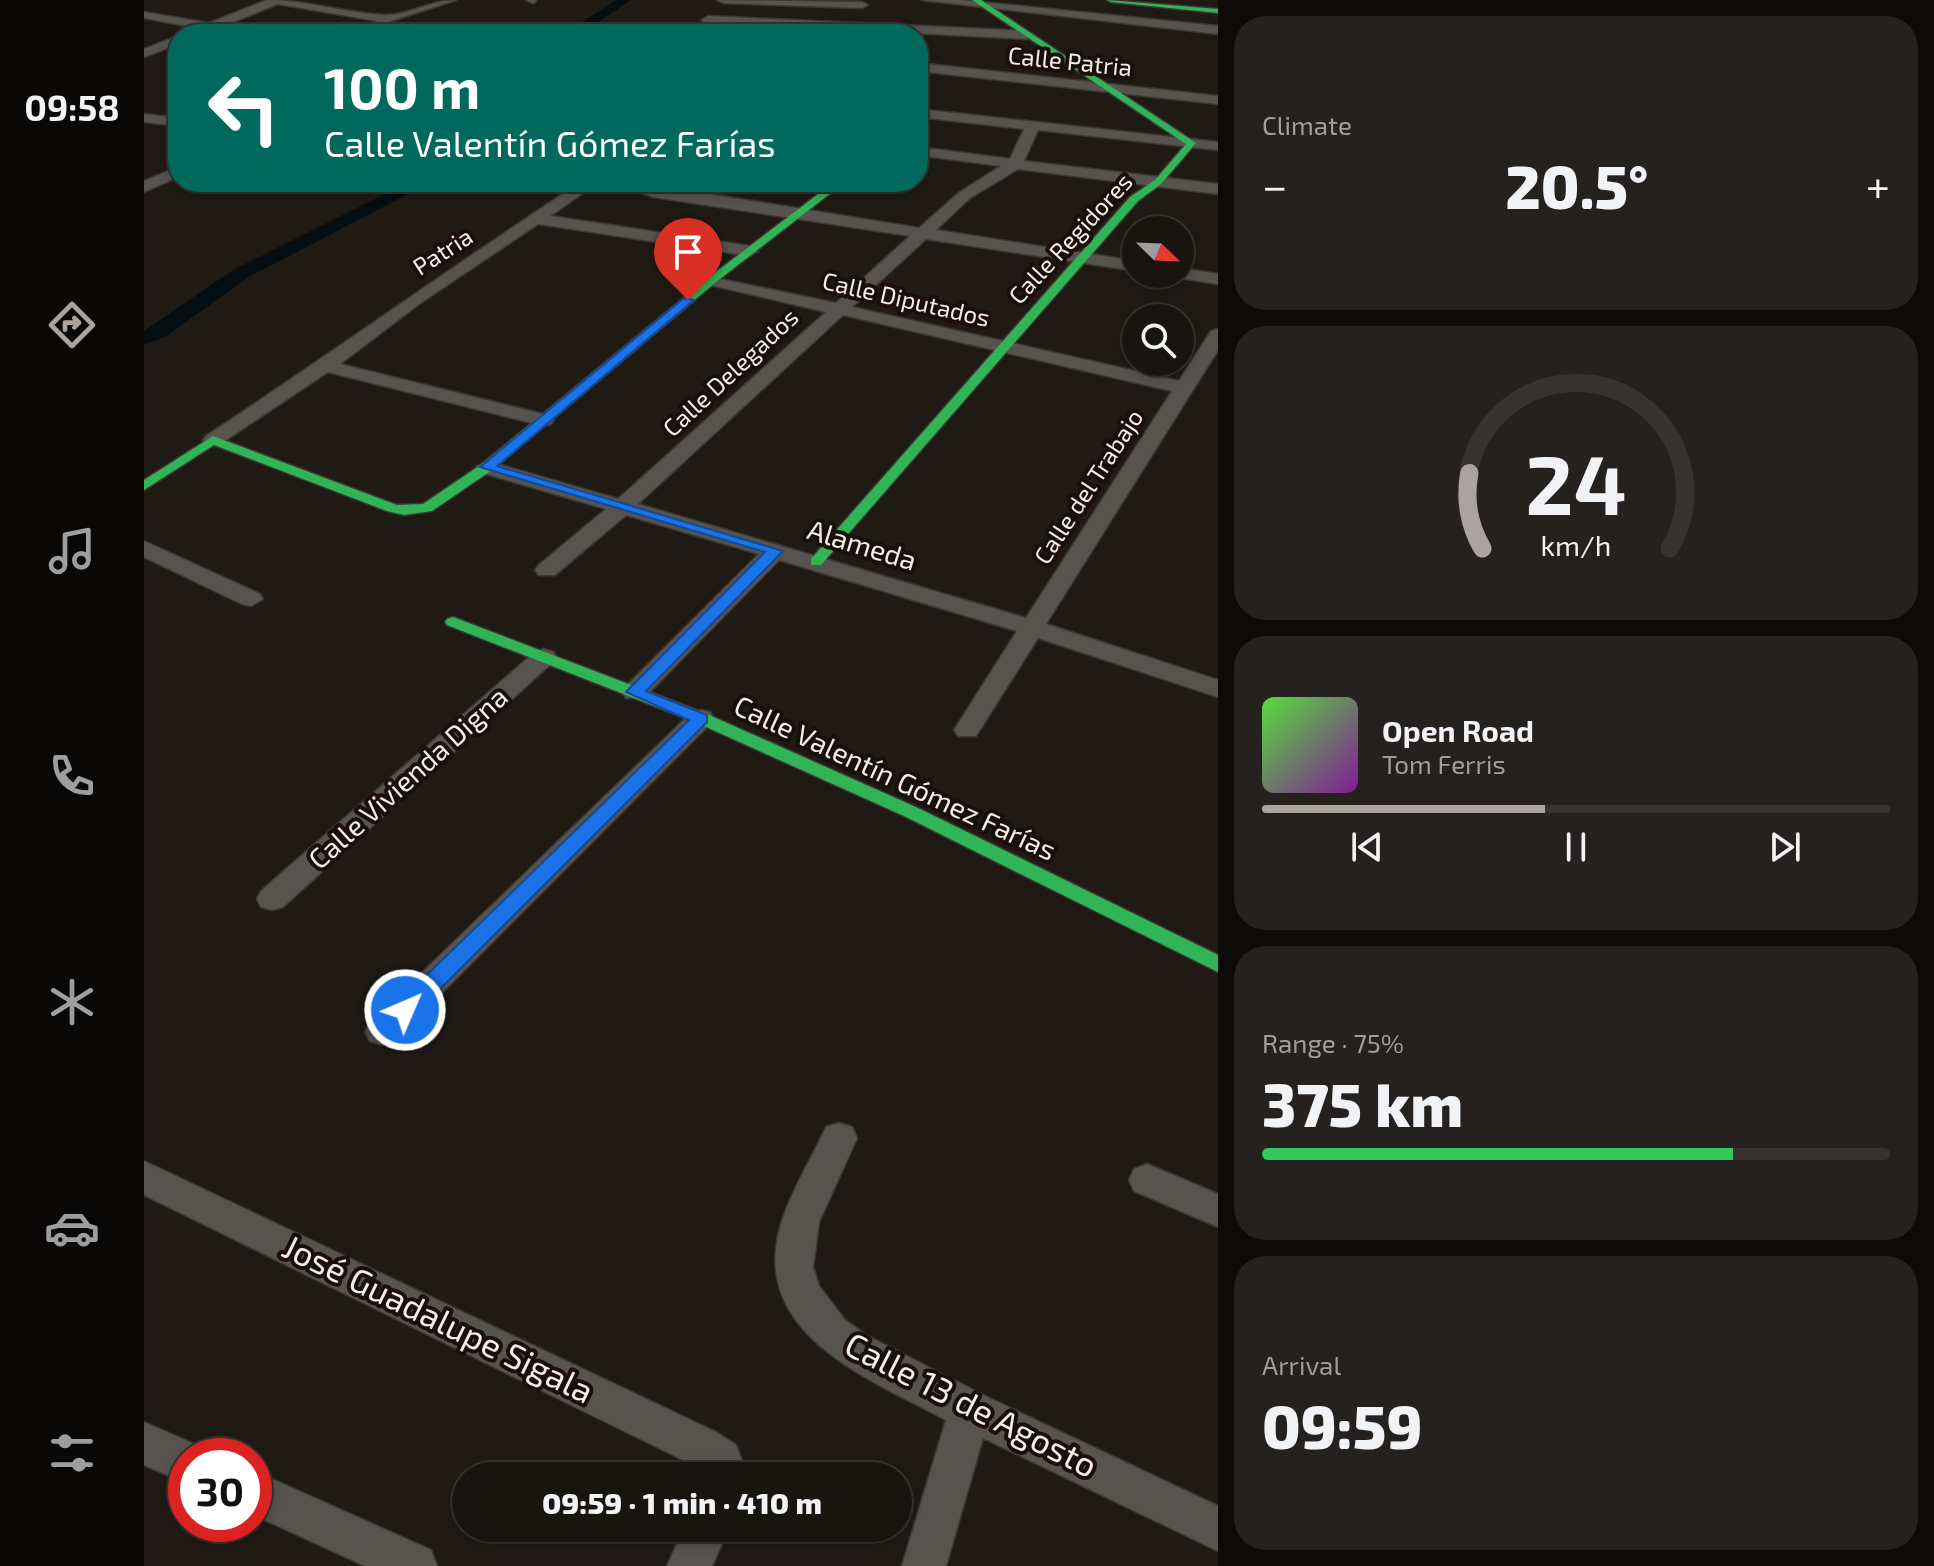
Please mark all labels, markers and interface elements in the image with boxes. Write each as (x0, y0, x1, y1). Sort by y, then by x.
street label: Calle Patria (1007, 40, 1134, 81)
text: 100 m (324, 53, 480, 120)
icon: left (192, 56, 296, 160)
text: 09:58 (24, 85, 120, 128)
text: Climate (1262, 109, 1352, 140)
text: Calle Valentín Gómez Farías (324, 121, 776, 164)
text: 20.5° (1505, 149, 1648, 221)
text: − (1262, 158, 1288, 211)
text: + (1866, 158, 1890, 211)
street label: Calle Regidores (1002, 167, 1138, 309)
north arrow (1122, 216, 1194, 288)
map controls (1122, 216, 1194, 376)
pin (654, 218, 722, 300)
street label: Patria (407, 221, 477, 281)
icon: arrive (666, 230, 710, 274)
street label: Calle Diputados (820, 265, 993, 332)
icon: directions (44, 297, 100, 353)
street label: Calle Delegados (656, 302, 804, 442)
button: search (1122, 304, 1194, 376)
street label: Calle del Trabajo (1027, 404, 1148, 569)
text: 24 (1525, 432, 1627, 532)
street label: Alameda (804, 511, 921, 577)
icon: music (44, 523, 100, 579)
text: km/h (1541, 527, 1611, 562)
street label: Calle Vivienda Digna (301, 679, 514, 876)
street label: Calle Valentín Gómez Farías (729, 687, 1062, 867)
text: Open Road (1382, 712, 1534, 748)
icon: phone (44, 748, 100, 804)
text: Tom Ferris (1382, 748, 1506, 779)
icon: previous (1345, 825, 1389, 869)
icon: pause (1554, 825, 1598, 869)
icon: next (1763, 825, 1807, 869)
position arrow (363, 968, 447, 1052)
icon: climate (44, 974, 100, 1030)
text: Range · 75% (1262, 1027, 1404, 1058)
text: 375 km (1262, 1067, 1463, 1139)
icon: car (44, 1200, 100, 1256)
street label: José Guadalupe Sigala (277, 1225, 601, 1411)
street label: Calle 13 de Agosto (839, 1322, 1105, 1485)
text: Arrival (1262, 1349, 1341, 1380)
text: 09:59 (1262, 1389, 1423, 1461)
icon: filters (44, 1425, 100, 1481)
speed limit sign: 30 (168, 1438, 272, 1542)
text: 09:59 · 1 min · 410 m (542, 1484, 822, 1520)

